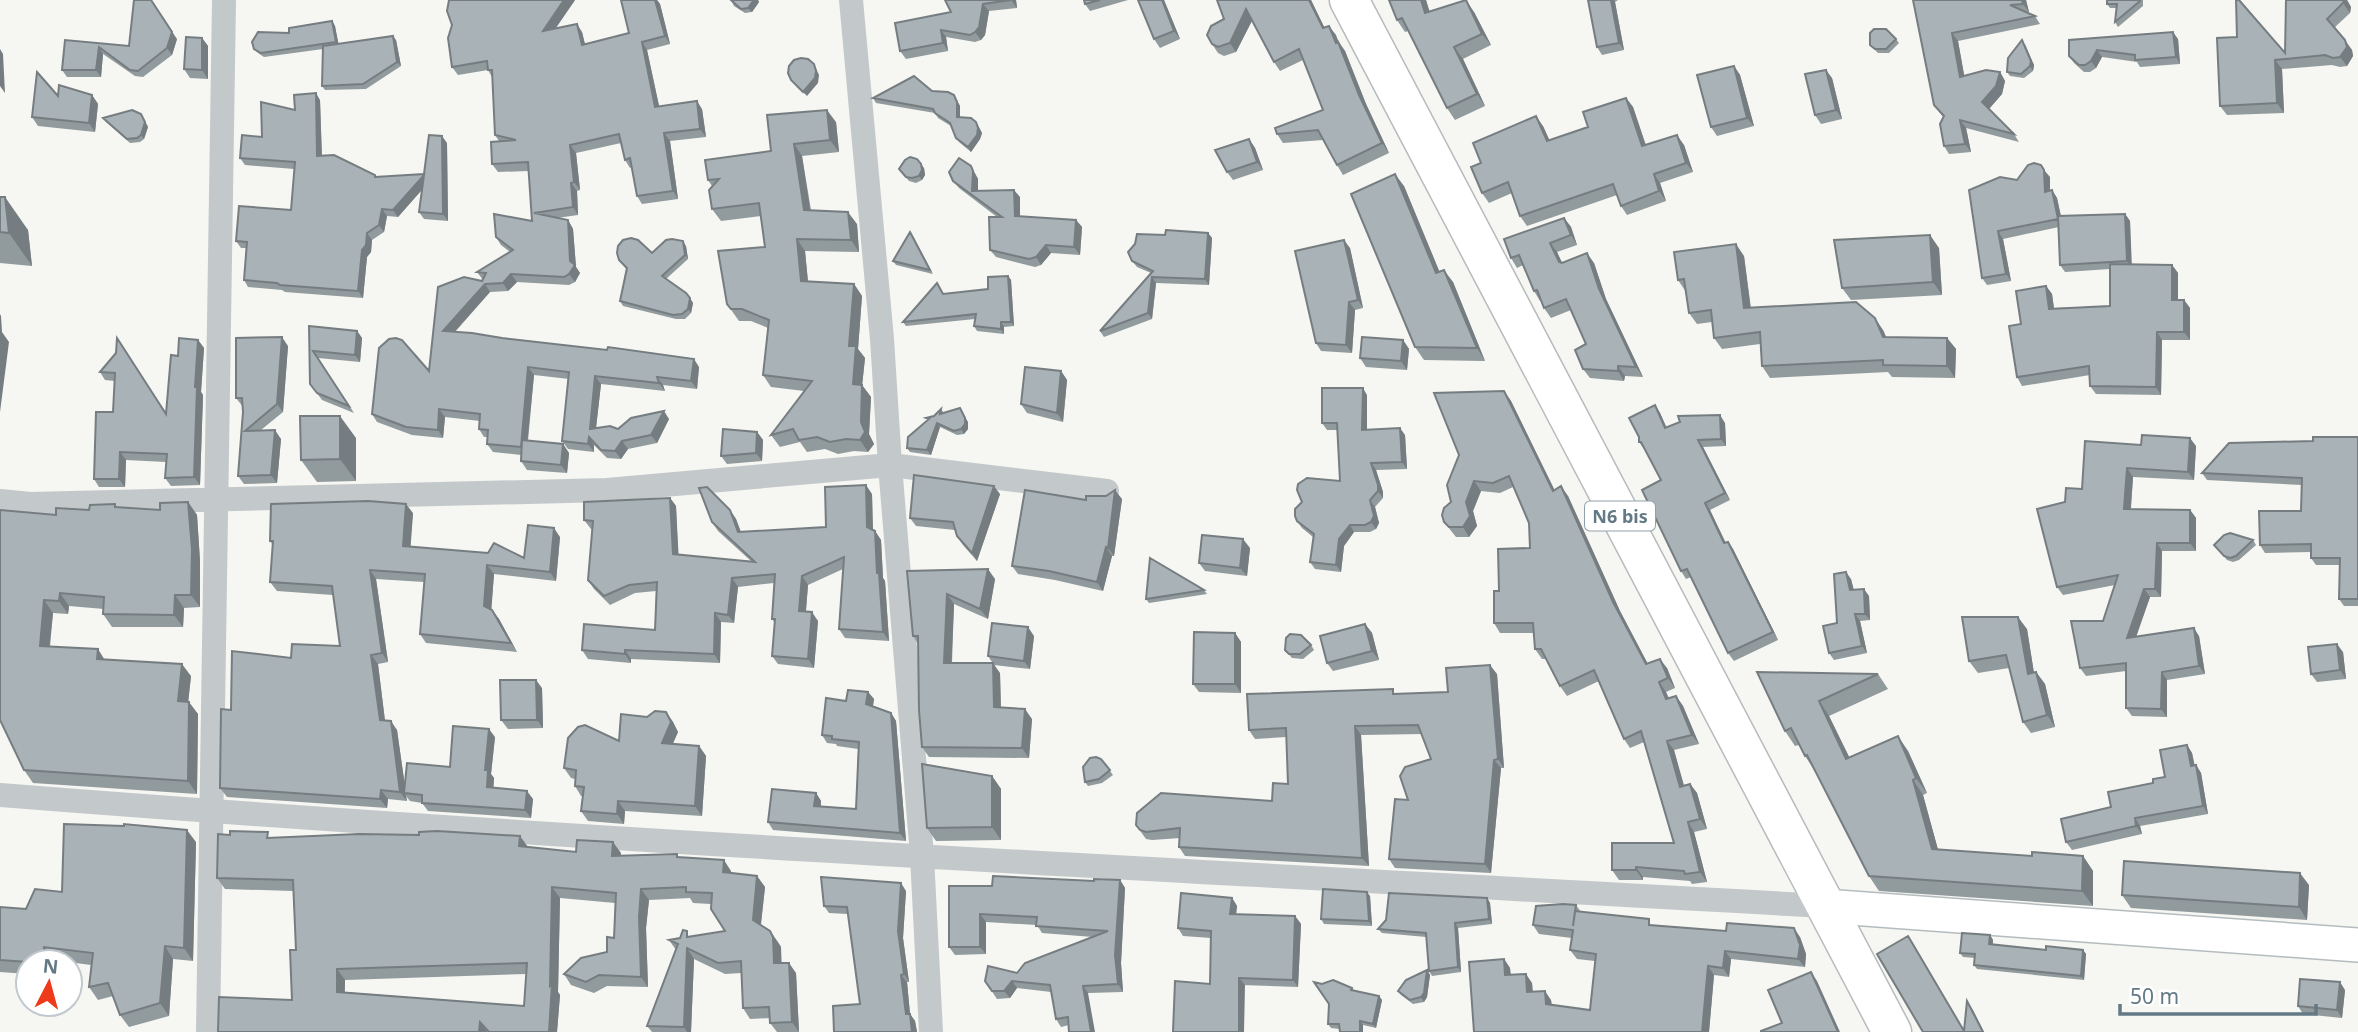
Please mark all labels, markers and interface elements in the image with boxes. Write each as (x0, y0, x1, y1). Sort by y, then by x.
road number: N6 bis (1585, 502, 1655, 530)
north arrow (14, 948, 84, 1018)
text: N (42, 952, 60, 980)
scale bar (2120, 972, 2316, 1016)
text: 50 m (2130, 982, 2179, 1010)

